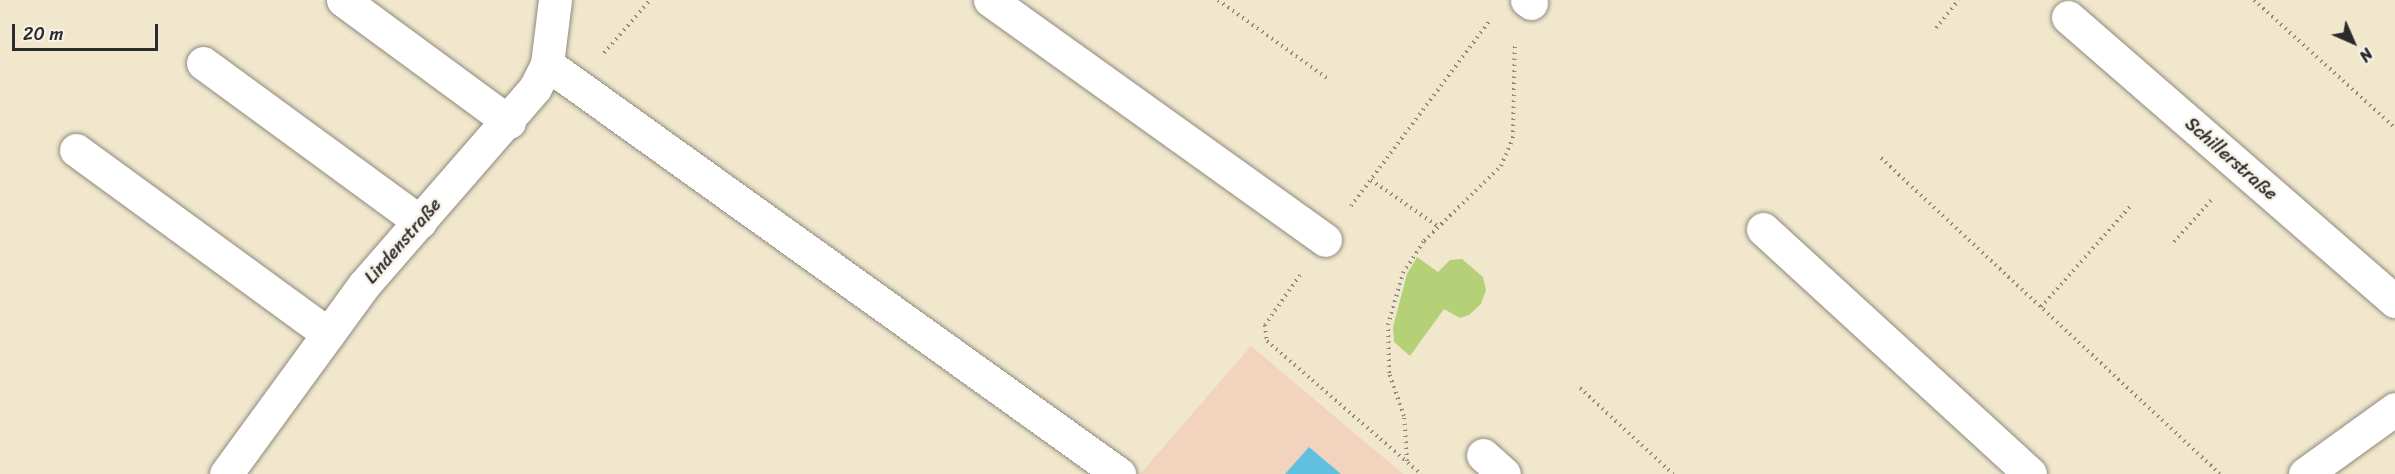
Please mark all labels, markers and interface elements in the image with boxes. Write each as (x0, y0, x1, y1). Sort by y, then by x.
scale bar (15, 12, 160, 50)
north arrow (2323, 12, 2383, 72)
text: 20 m (23, 18, 63, 50)
text: N (2352, 41, 2380, 69)
street label: Schillerstraße (2181, 113, 2281, 205)
street label: Lindenstraße (360, 194, 446, 288)

